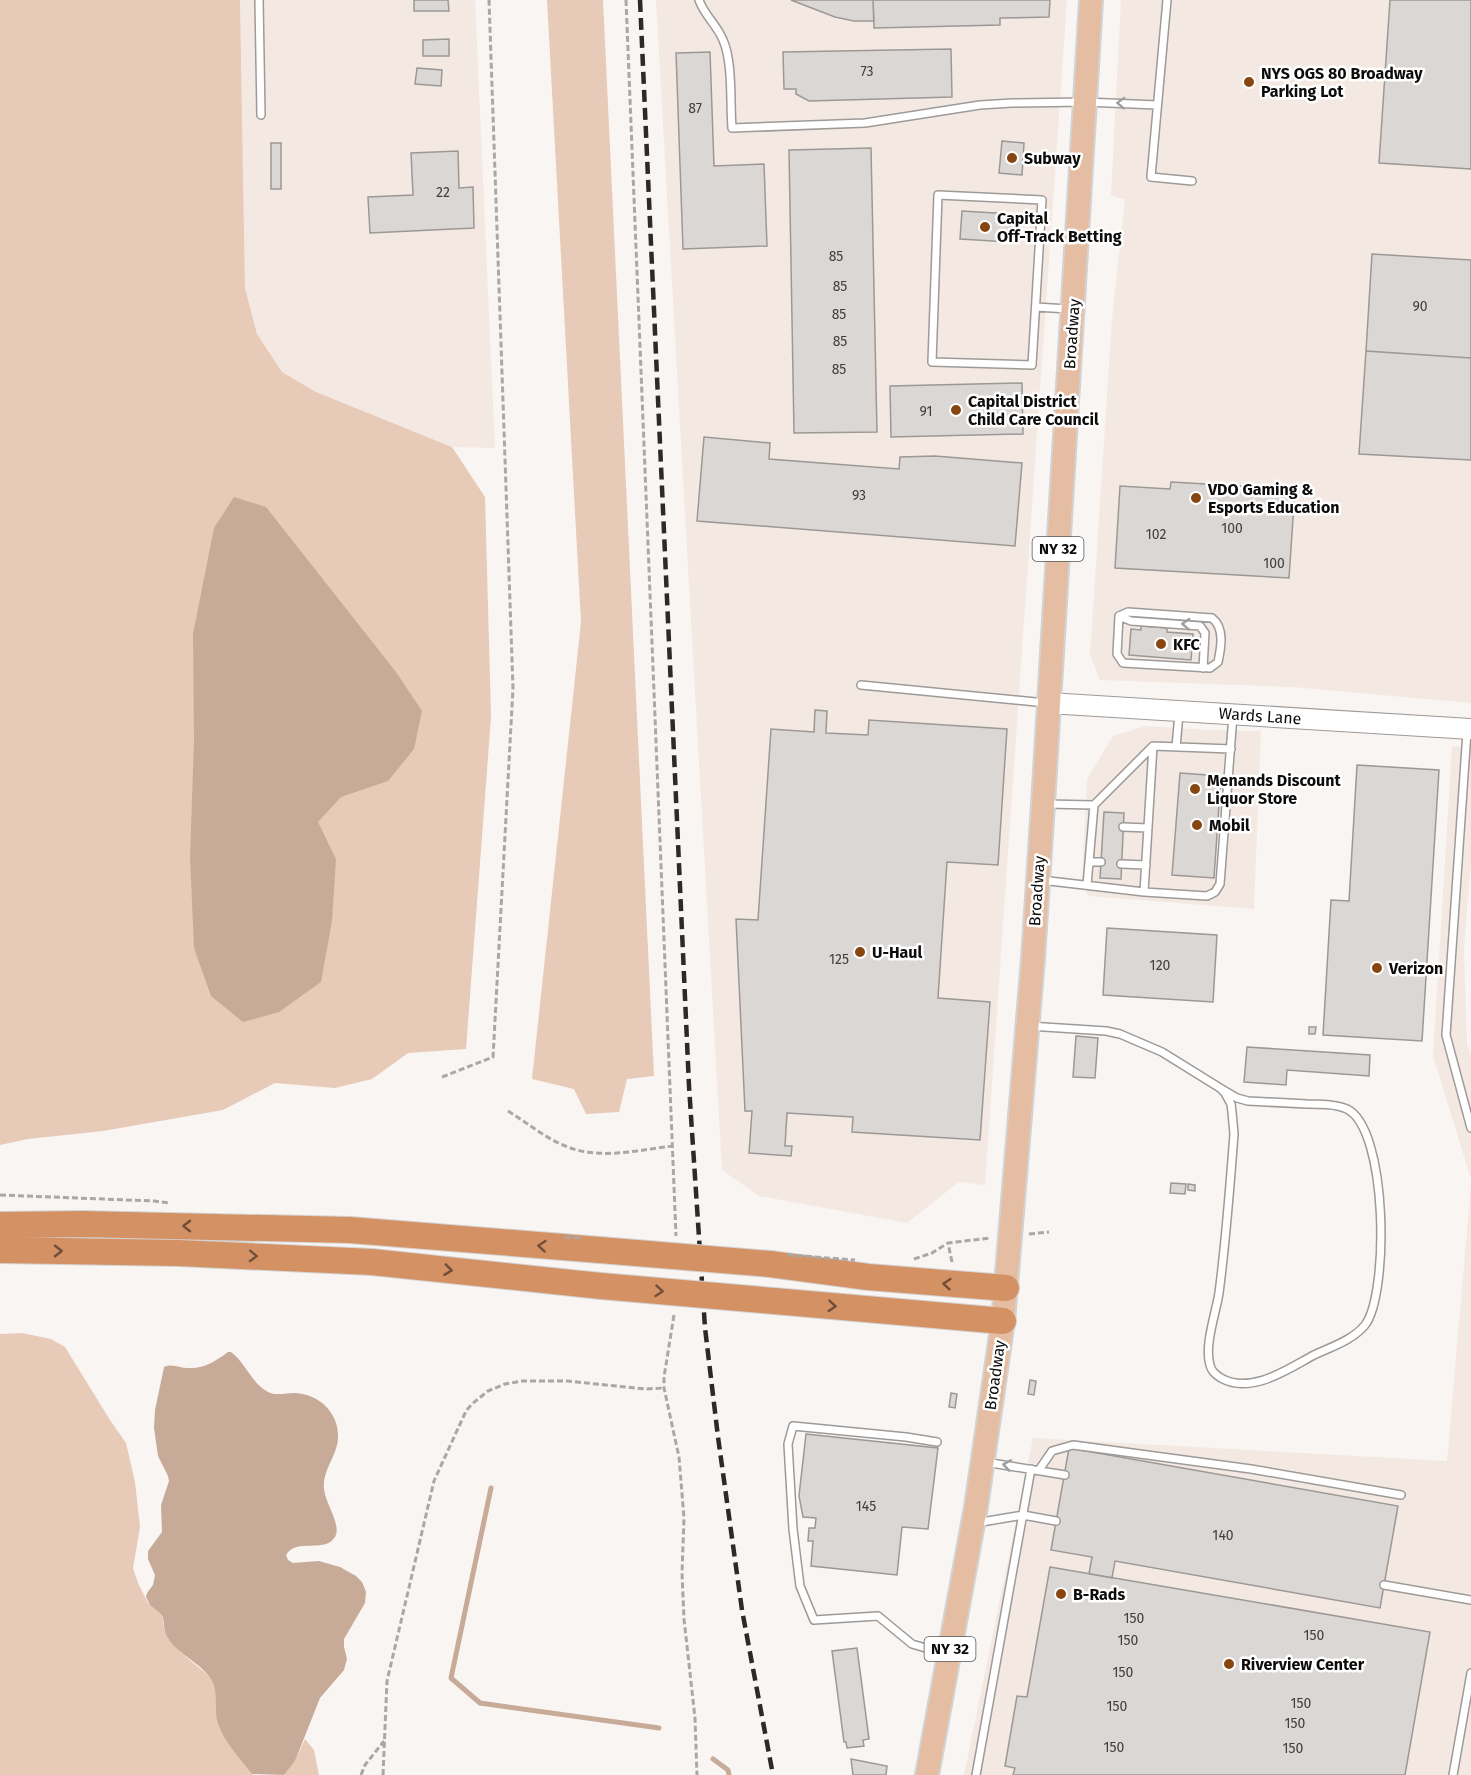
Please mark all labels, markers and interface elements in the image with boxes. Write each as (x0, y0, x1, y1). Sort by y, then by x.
house number: 73 (860, 63, 874, 80)
place label: NYS OGS 80 Broadway Parking Lot (1261, 64, 1423, 101)
marker: NYS OGS 80 Broadway Parking Lot (1242, 75, 1256, 89)
one-way arrow (1116, 97, 1125, 110)
house number: 87 (688, 100, 702, 117)
place label: Subway (1024, 149, 1081, 168)
marker: Subway (1005, 151, 1019, 165)
house number: 22 (436, 184, 450, 201)
place label: Capital Off-Track Betting (997, 209, 1122, 246)
marker: Capital Off-Track Betting (978, 220, 992, 234)
house number: 85 (829, 248, 843, 265)
house number: 85 (833, 278, 847, 295)
street label: Broadway (1060, 298, 1084, 370)
house number: 90 (1412, 298, 1428, 315)
house number: 85 (832, 306, 846, 323)
house number: 85 (833, 333, 847, 350)
house number: 85 (832, 361, 846, 378)
place label: Capital District Child Care Council (968, 392, 1099, 429)
house number: 91 (919, 403, 933, 420)
marker: Capital District Child Care Council (949, 403, 963, 417)
place label: VDO Gaming & Esports Education (1207, 480, 1339, 517)
house number: 93 (852, 487, 866, 504)
marker: VDO Gaming & Esports Education (1189, 491, 1203, 505)
house number: 100 (1221, 520, 1243, 537)
house number: 102 (1146, 526, 1166, 543)
road number: NY 32 (1032, 537, 1084, 561)
house number: 100 (1263, 555, 1285, 572)
one-way arrow (1181, 618, 1190, 631)
place label: KFC (1173, 635, 1201, 654)
marker: KFC (1154, 637, 1168, 651)
street label: Wards Lane (1218, 704, 1302, 728)
place label: Menands Discount Liquor Store (1207, 771, 1341, 808)
marker: Menands Discount Liquor Store (1188, 782, 1202, 796)
place label: Mobil (1209, 816, 1250, 835)
marker: Mobil (1190, 818, 1204, 832)
street label: Broadway (1025, 855, 1049, 927)
place label: U-Haul (872, 943, 923, 962)
marker: U-Haul (853, 945, 867, 959)
house number: 125 (829, 951, 849, 968)
house number: 120 (1150, 957, 1171, 974)
place label: Verizon (1388, 959, 1443, 978)
marker: Verizon (1370, 961, 1384, 975)
one-way arrow (182, 1220, 191, 1233)
one-way arrow (537, 1239, 546, 1252)
one-way arrow (54, 1244, 63, 1257)
one-way arrow (249, 1250, 258, 1262)
one-way arrow (443, 1264, 452, 1276)
one-way arrow (943, 1278, 952, 1291)
one-way arrow (655, 1284, 664, 1297)
one-way arrow (828, 1299, 837, 1312)
street label: Broadway (981, 1339, 1009, 1411)
one-way arrow (1003, 1460, 1012, 1472)
house number: 145 (856, 1498, 876, 1515)
house number: 140 (1212, 1527, 1234, 1544)
place label: B-Rads (1073, 1585, 1125, 1604)
marker: B-Rads (1054, 1587, 1068, 1601)
house number: 150 (1124, 1610, 1145, 1627)
house number: 150 (1304, 1627, 1325, 1644)
house number: 150 (1118, 1632, 1139, 1649)
road number: NY 32 (924, 1637, 976, 1661)
place label: Riverview Center (1241, 1655, 1365, 1674)
marker: Riverview Center (1222, 1657, 1236, 1671)
house number: 150 (1113, 1664, 1134, 1681)
house number: 150 (1291, 1695, 1312, 1712)
house number: 150 (1107, 1698, 1128, 1715)
house number: 150 (1285, 1715, 1306, 1732)
house number: 150 (1104, 1739, 1125, 1756)
house number: 150 (1283, 1740, 1304, 1757)

